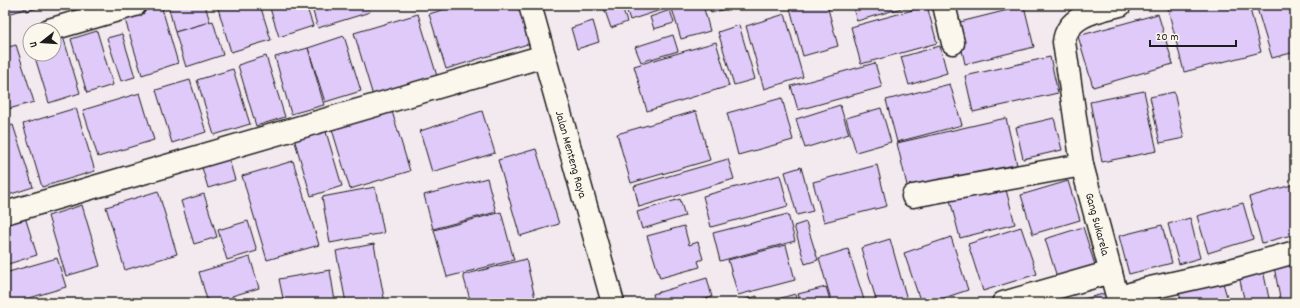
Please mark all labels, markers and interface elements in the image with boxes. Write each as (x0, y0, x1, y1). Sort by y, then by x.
north arrow (22, 22, 62, 62)
scale bar (1150, 22, 1236, 48)
text: 20 m (1156, 29, 1179, 46)
text: U (26, 39, 43, 49)
street label: Jalan Menteng Raya (550, 109, 590, 201)
street label: Gang Sukarela (1080, 191, 1113, 258)

